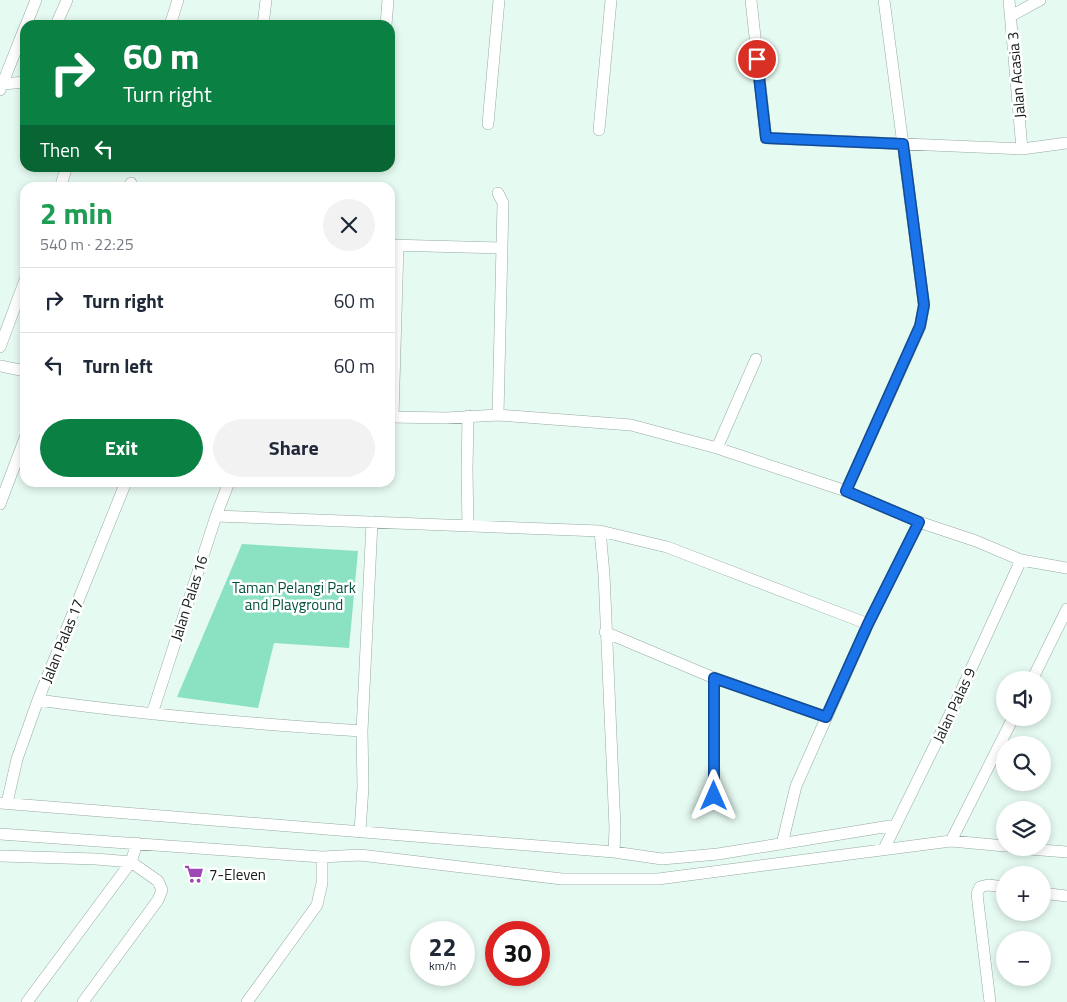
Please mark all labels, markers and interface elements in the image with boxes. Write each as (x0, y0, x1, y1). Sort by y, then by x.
text: 60 m (123, 29, 199, 83)
street label: Jalan Acasia 3 (1001, 31, 1031, 119)
pin (736, 38, 778, 80)
icon: right (40, 40, 105, 105)
icon: arrive (743, 45, 771, 73)
text: Turn right (123, 77, 212, 111)
text: Then (40, 135, 80, 164)
icon: left (90, 135, 118, 163)
text: 2 min (40, 190, 113, 236)
button: close (323, 199, 375, 251)
text: 540 m · 22:25 (40, 232, 134, 256)
icon: right (40, 286, 68, 314)
text: Turn right (83, 286, 164, 315)
text: 60 m (334, 286, 375, 315)
icon: left (40, 351, 68, 379)
text: Turn left (83, 351, 153, 380)
text: 60 m (334, 351, 375, 380)
button: Exit (40, 419, 203, 477)
button: Share (213, 419, 375, 477)
street label: Jalan Palas 16 (164, 552, 214, 644)
park label: Taman Pelangi Park and Playground (232, 576, 356, 616)
street label: Jalan Palas 17 (35, 596, 89, 686)
street label: Jalan Palas 9 (927, 664, 981, 746)
map controls (996, 671, 1051, 986)
button: sound (996, 671, 1051, 726)
button: search (996, 736, 1051, 791)
position arrow (687, 769, 739, 821)
button: layers (996, 801, 1051, 856)
supermarket icon: 7-Eleven (183, 863, 205, 885)
place label: 7-Eleven (209, 863, 266, 886)
button: + (996, 866, 1051, 921)
speed limit sign: 30 (485, 921, 550, 986)
text: 22 (428, 928, 457, 966)
button: − (996, 931, 1051, 986)
text: km/h (429, 956, 456, 975)

